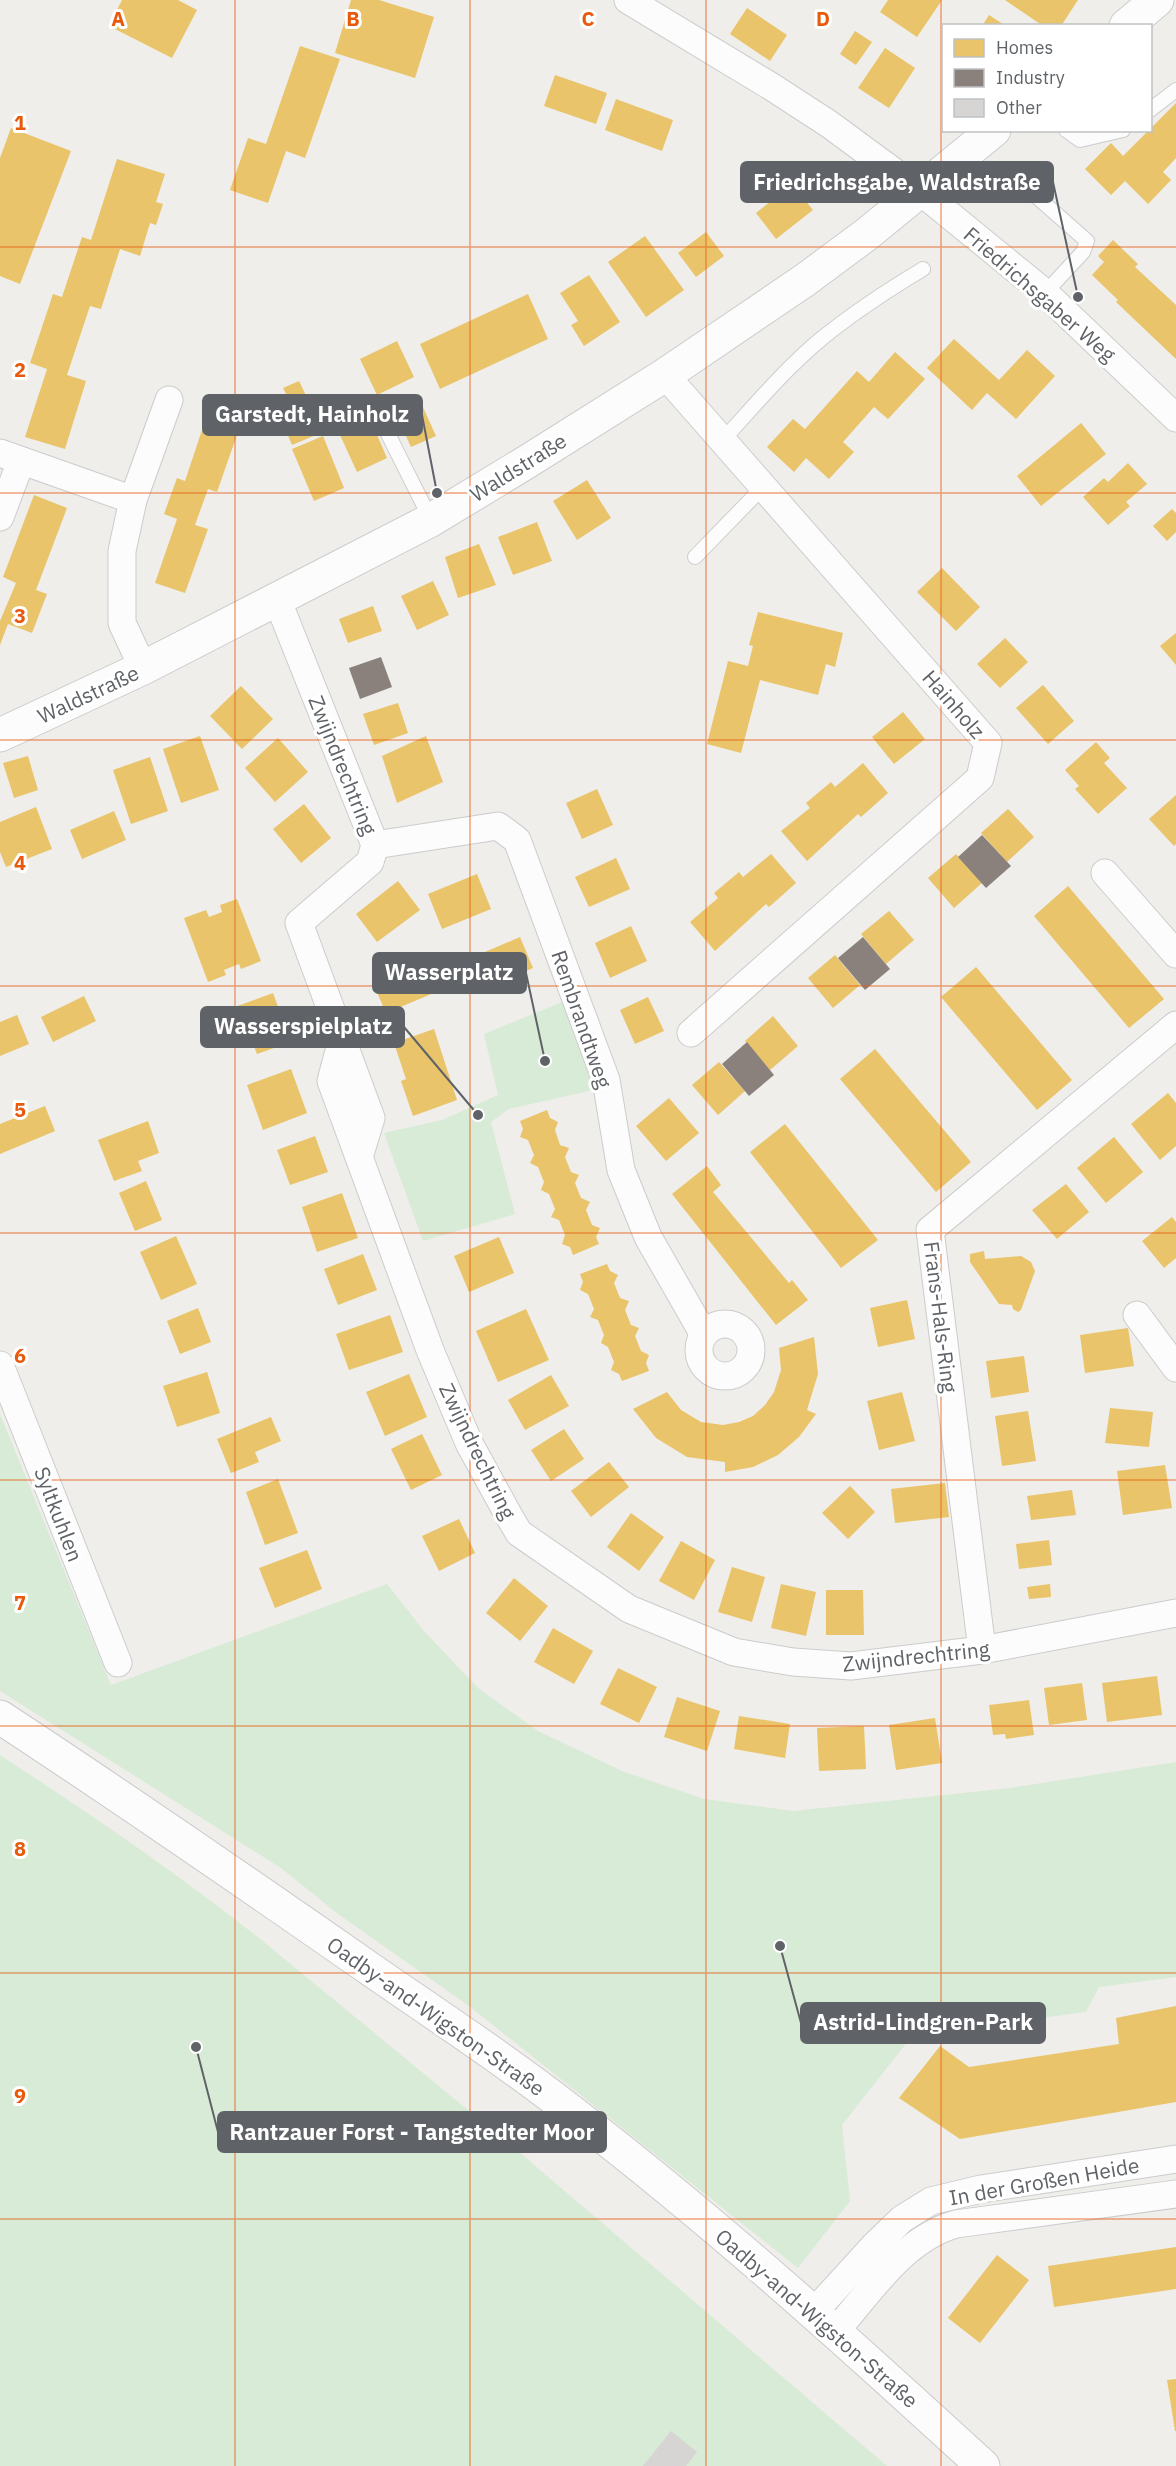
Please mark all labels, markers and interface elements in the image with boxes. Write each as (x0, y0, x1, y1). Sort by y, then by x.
text: A (111, 5, 125, 32)
text: B (346, 5, 360, 32)
text: C (581, 5, 595, 32)
text: D (816, 5, 830, 32)
legend (942, 24, 1152, 132)
text: Homes (996, 36, 1053, 59)
text: Industry (996, 66, 1065, 89)
text: Other (996, 96, 1042, 119)
text: 1 (14, 109, 26, 136)
callout: Friedrichsgabe, Waldstraße (741, 162, 1053, 202)
text: Friedrichsgabe, Waldstraße (753, 167, 1041, 196)
street label: Friedrichsgaber Weg (958, 220, 1122, 368)
text: 2 (14, 356, 26, 383)
callout: Garstedt, Hainholz (203, 395, 422, 435)
text: Garstedt, Hainholz (215, 399, 409, 428)
street label: Waldstraße (464, 426, 572, 508)
text: 3 (14, 602, 26, 629)
street label: Waldstraße (33, 658, 143, 730)
street label: Hainholz (916, 664, 992, 744)
street label: Zwijndrechtring (302, 691, 384, 839)
text: 4 (14, 849, 26, 876)
street label: Rembrandtweg (545, 946, 619, 1092)
callout: Wasserplatz (373, 953, 526, 993)
text: Wasserplatz (385, 957, 513, 986)
callout: Wasserspielplatz (201, 1007, 404, 1047)
text: Wasserspielplatz (214, 1011, 392, 1040)
text: 5 (14, 1096, 26, 1123)
street label: Frans-Hals-Ring (918, 1240, 964, 1394)
text: 6 (14, 1342, 26, 1369)
street label: Zwijndrechtring (433, 1378, 523, 1524)
street label: Syltkuhlen (28, 1463, 90, 1565)
text: 7 (14, 1589, 26, 1616)
street label: Zwijndrechtring (841, 1634, 991, 1678)
text: 8 (14, 1835, 26, 1862)
street label: Oadby-and-Wigston-Straße (322, 1930, 550, 2102)
callout: Astrid-Lindgren-Park (801, 2003, 1045, 2043)
text: Astrid-Lindgren-Park (813, 2007, 1033, 2036)
text: 9 (14, 2082, 26, 2109)
callout: Rantzauer Forst - Tangstedter Moor (218, 2112, 606, 2152)
text: Rantzauer Forst - Tangstedter Moor (230, 2117, 594, 2146)
street label: In der Großen Heide (947, 2150, 1141, 2212)
street label: Oadby-and-Wigston-Straße (710, 2222, 924, 2414)

